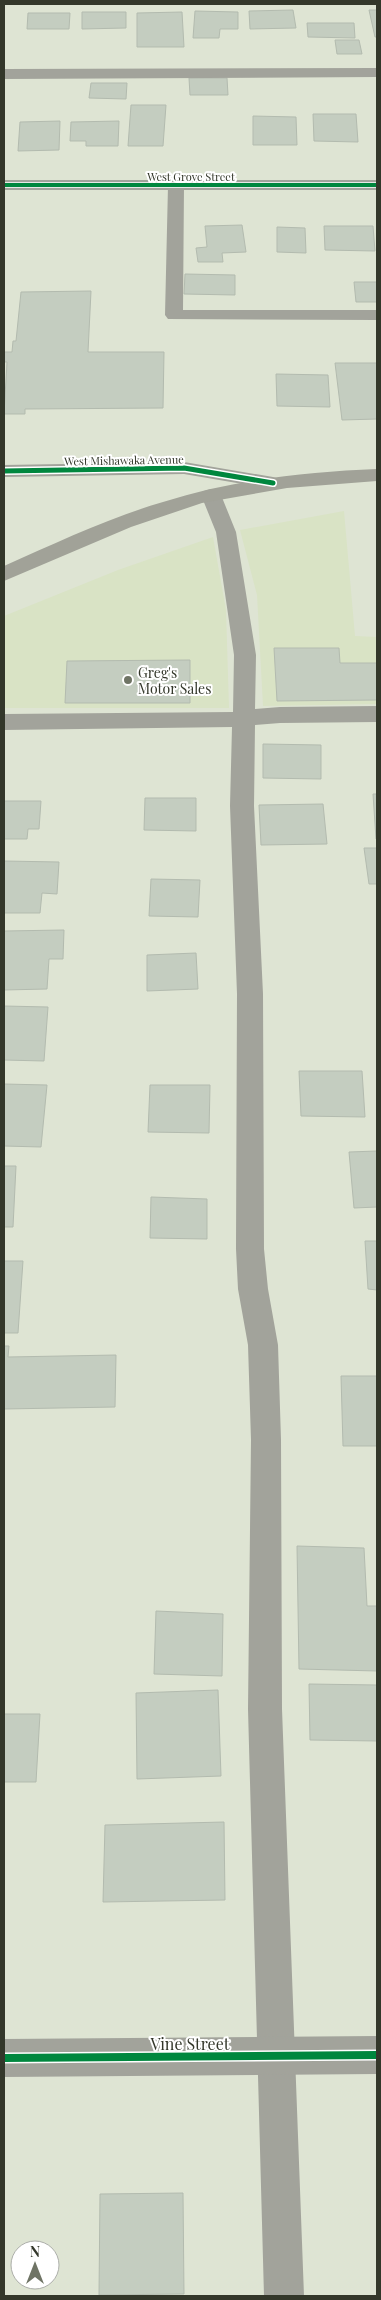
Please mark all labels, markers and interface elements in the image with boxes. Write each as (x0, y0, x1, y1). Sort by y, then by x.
street label: West Grove Street (146, 169, 235, 184)
street label: West Mishawaka Avenue (63, 451, 184, 469)
place label: Greg's Motor Sales (138, 663, 211, 698)
marker: Greg's Motor Sales (122, 674, 134, 686)
street label: Vine Street (150, 2033, 230, 2054)
north arrow (10, 2240, 60, 2290)
text: N (30, 2242, 40, 2261)

